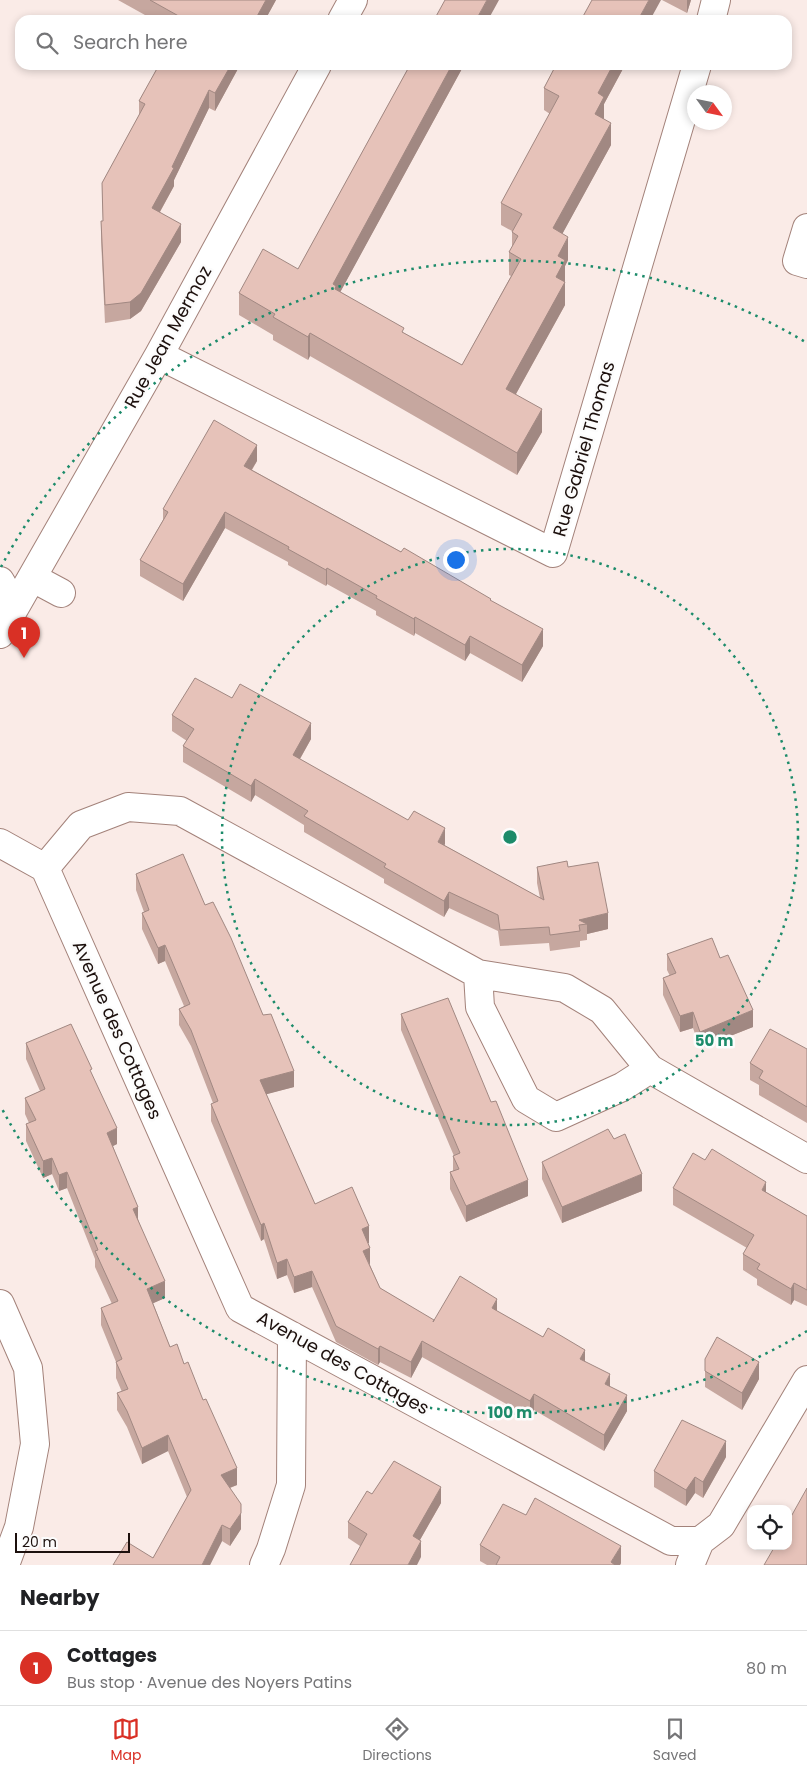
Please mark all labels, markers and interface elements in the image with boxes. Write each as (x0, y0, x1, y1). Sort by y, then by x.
search box (15, 15, 792, 70)
icon: search (33, 29, 61, 57)
text: Search here (73, 29, 187, 56)
north arrow (687, 85, 732, 130)
street label: Rue Jean Mermoz (118, 261, 217, 412)
street label: Rue Gabriel Thomas (547, 358, 621, 539)
your location (443, 547, 469, 573)
pin: 1 (8, 617, 40, 658)
centre of rings (501, 828, 519, 846)
street label: Avenue des Cottages (67, 936, 168, 1123)
text: 50 m (695, 1030, 733, 1051)
street label: Avenue des Cottages (253, 1305, 434, 1420)
text: 100 m (488, 1402, 532, 1423)
map controls (747, 1505, 792, 1550)
button: locate (747, 1505, 792, 1550)
scale bar (15, 1530, 130, 1553)
text: 20 m (22, 1532, 57, 1552)
text: Nearby (20, 1583, 100, 1612)
text: Cottages (67, 1642, 157, 1669)
text: 1 (33, 1657, 39, 1680)
text: 80 m (746, 1657, 787, 1680)
text: Bus stop · Avenue des Noyers Patins (67, 1671, 352, 1694)
tab: Map (110, 1715, 141, 1766)
tab: Directions (362, 1715, 432, 1766)
tab: Saved (653, 1715, 697, 1766)

